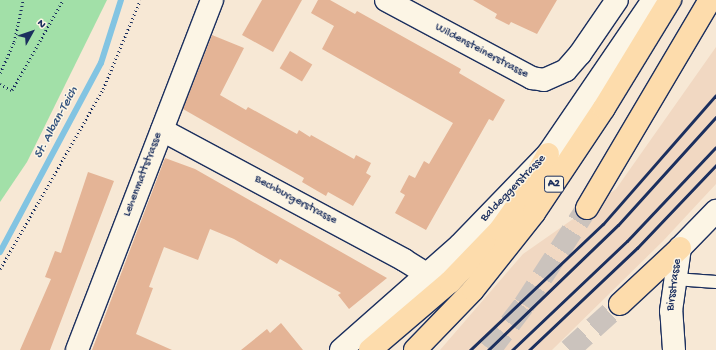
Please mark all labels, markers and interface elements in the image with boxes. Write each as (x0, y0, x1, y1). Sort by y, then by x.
north arrow (12, 12, 52, 52)
text: N (34, 18, 48, 31)
street label: Wildensteinerstrasse (432, 21, 530, 83)
water label: St. Alban-Teich (31, 84, 83, 162)
street label: Lehenmattstrasse (121, 131, 167, 219)
street label: Baldeggerstrasse (478, 152, 550, 226)
street label: Bechburgerstrasse (251, 173, 339, 229)
road number: A2 (544, 175, 564, 193)
street label: Birsstrasse (664, 258, 686, 312)

